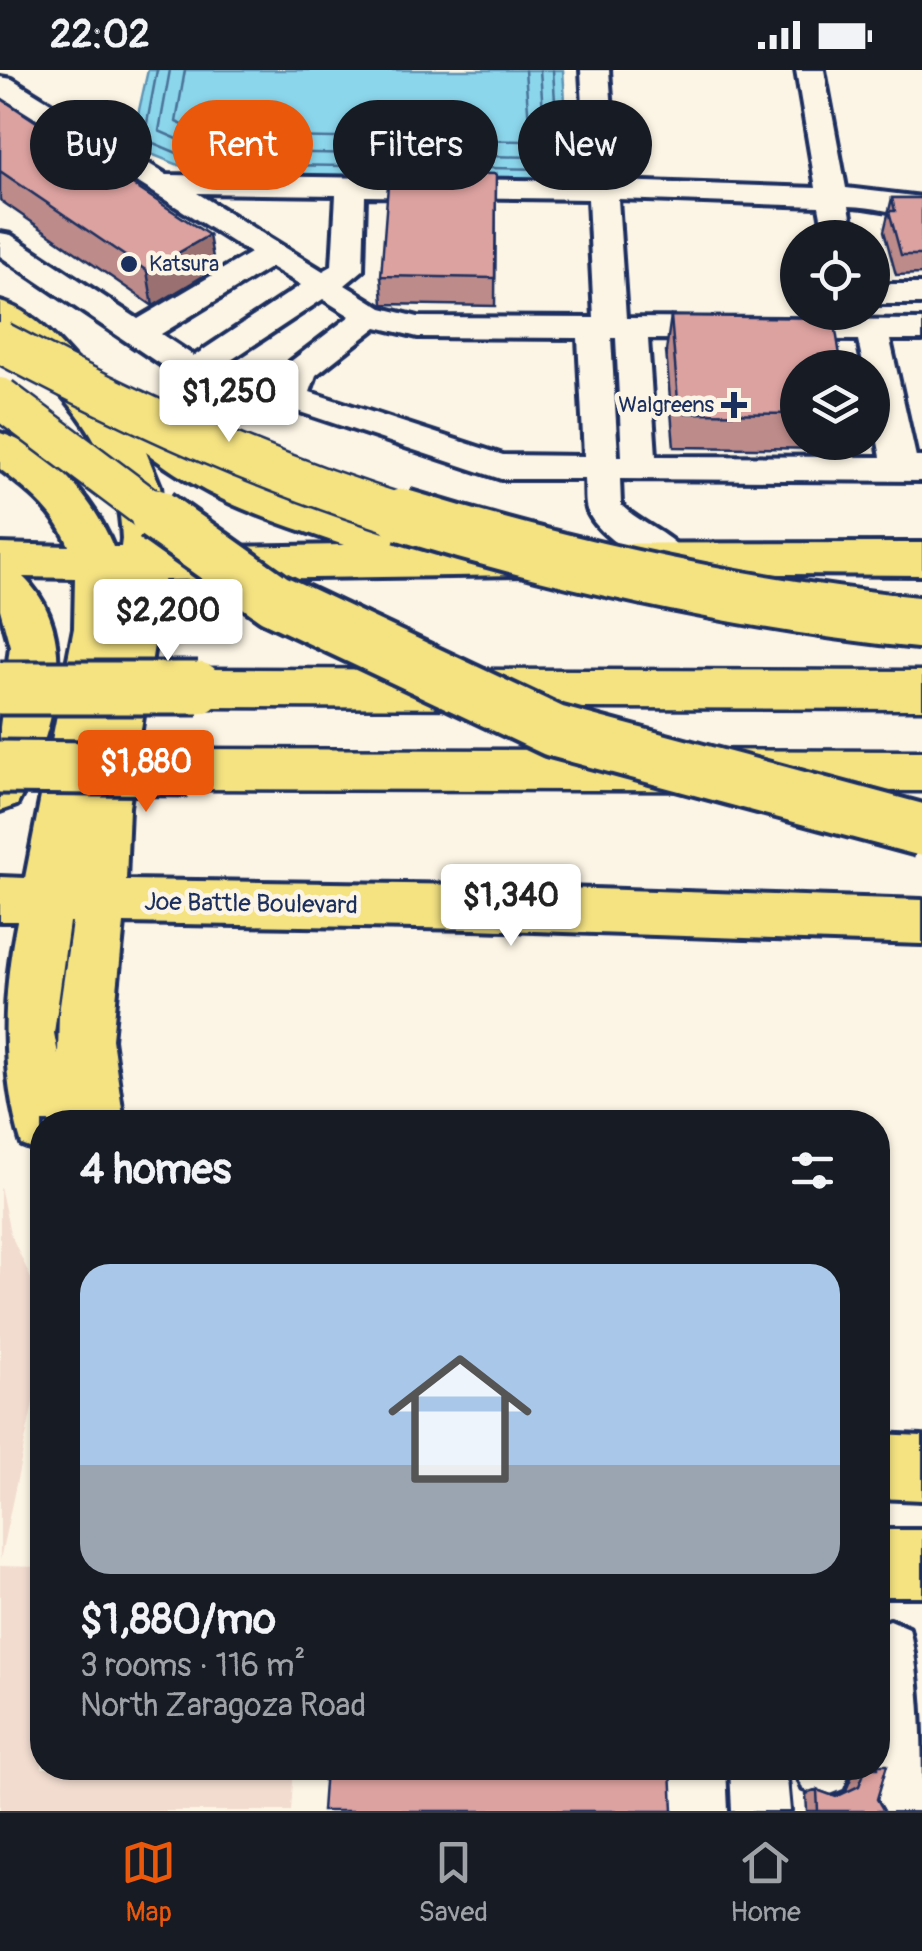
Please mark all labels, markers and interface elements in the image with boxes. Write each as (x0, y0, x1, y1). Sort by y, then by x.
text: 22:02 (50, 11, 150, 59)
chip: Buy (30, 100, 152, 190)
chip: Rent (172, 100, 313, 190)
chip: Filters (333, 100, 498, 190)
chip: New (518, 100, 652, 190)
map controls (780, 220, 890, 460)
button: locate (780, 220, 890, 330)
place label: Katsura (149, 250, 219, 278)
marker: Katsura (118, 253, 140, 275)
button: layers (780, 350, 890, 460)
pin: $1,250 (148, 360, 310, 445)
text: $1,250 (181, 372, 277, 412)
place label: Walgreens (618, 391, 714, 419)
marker: Walgreens (723, 394, 745, 416)
pin: $2,200 (87, 579, 249, 664)
text: $2,200 (116, 591, 220, 631)
pin: $1,880 (65, 730, 227, 815)
text: $1,880 (100, 742, 192, 782)
pin: $1,340 (430, 864, 592, 949)
text: $1,340 (463, 876, 559, 916)
street label: Joe Battle Boulevard (144, 887, 358, 921)
icon: filters (785, 1143, 840, 1198)
text: 4 homes (80, 1144, 231, 1196)
icon: home (370, 1329, 550, 1509)
text: $1,880/mo (80, 1594, 276, 1646)
text: 3 rooms · 116 m² (80, 1646, 305, 1686)
text: North Zaragoza Road (80, 1686, 366, 1726)
tab: Map (121, 1835, 176, 1930)
tab: Saved (418, 1835, 488, 1930)
tab: Home (730, 1835, 801, 1930)

